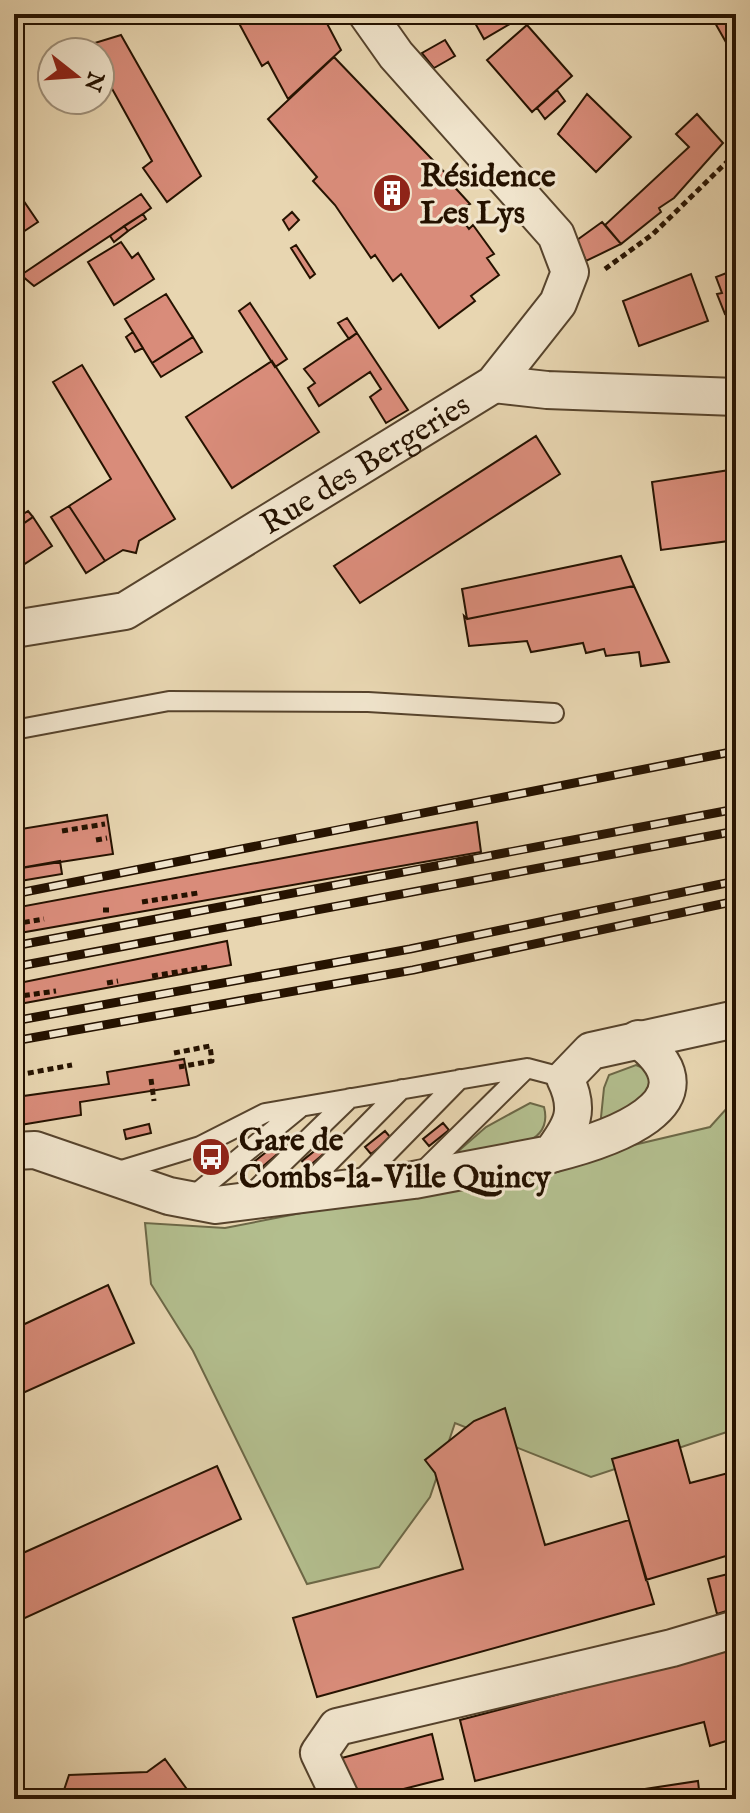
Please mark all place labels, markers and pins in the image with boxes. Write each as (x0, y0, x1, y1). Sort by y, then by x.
place label: Résidence Les Lys (420, 157, 556, 235)
building icon: Résidence Les Lys (371, 172, 413, 214)
place label: Gare de Combs-la-Ville Quincy (239, 1121, 552, 1199)
bus stop icon: Gare de Combs-la-Ville Quincy (190, 1136, 232, 1178)

